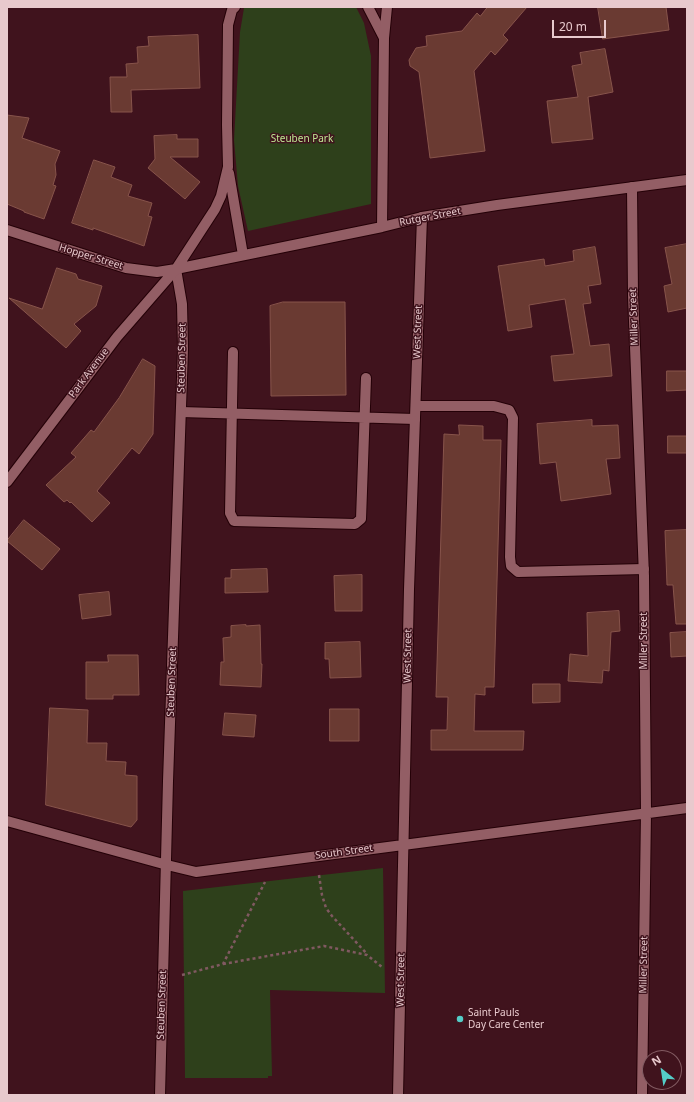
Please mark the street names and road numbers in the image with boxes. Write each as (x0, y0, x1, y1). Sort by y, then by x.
street label: Rutger Street (398, 205, 462, 229)
street label: Hopper Street (58, 242, 124, 272)
street label: Miller Street (627, 288, 641, 346)
street label: West Street (411, 305, 425, 359)
street label: Steuben Street (175, 323, 189, 393)
street label: Park Avenue (67, 346, 111, 400)
street label: Miller Street (638, 612, 650, 670)
street label: West Street (402, 629, 414, 683)
street label: Steuben Street (165, 647, 179, 717)
street label: South Street (314, 842, 374, 862)
street label: Miller Street (638, 936, 650, 994)
street label: West Street (395, 953, 407, 1007)
street label: Steuben Street (155, 970, 169, 1040)

